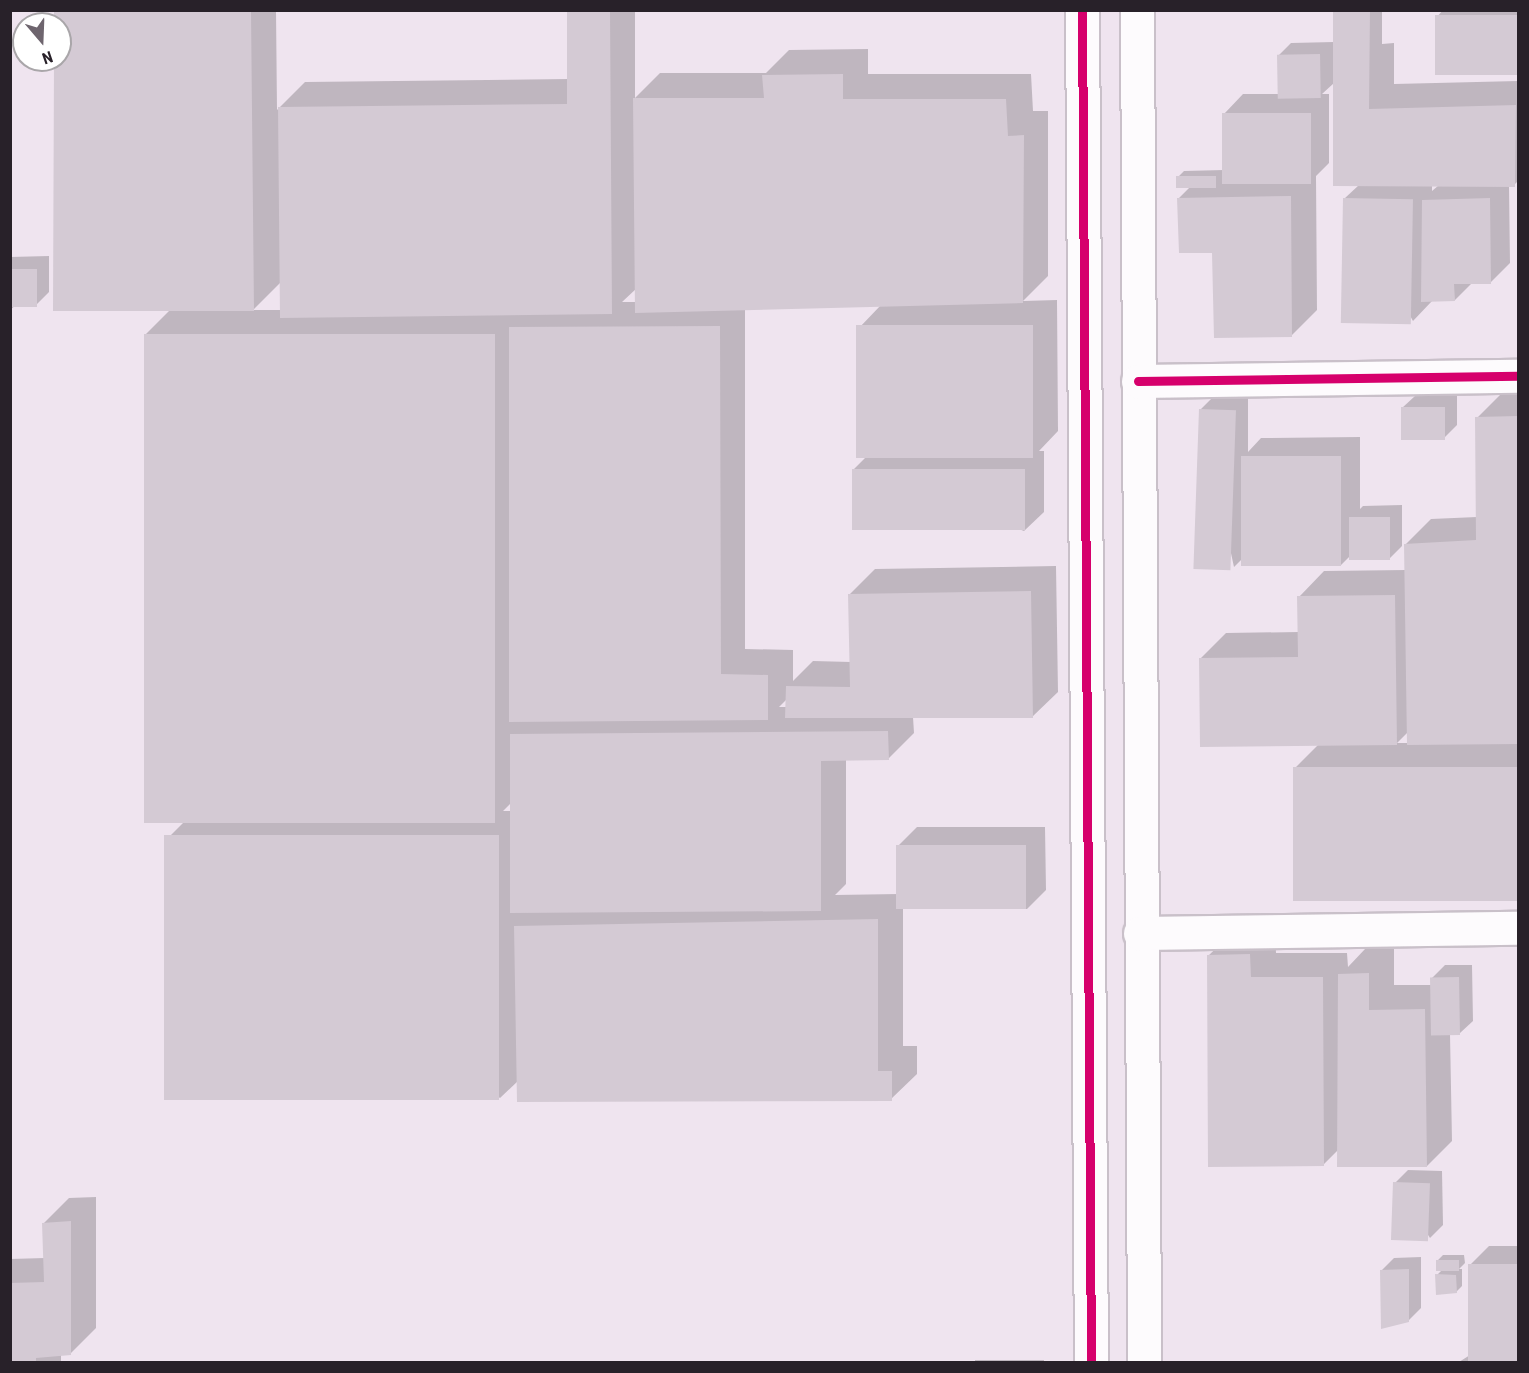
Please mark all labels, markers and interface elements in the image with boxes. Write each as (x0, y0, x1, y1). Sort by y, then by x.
north arrow (12, 12, 72, 72)
text: N (40, 47, 55, 68)

